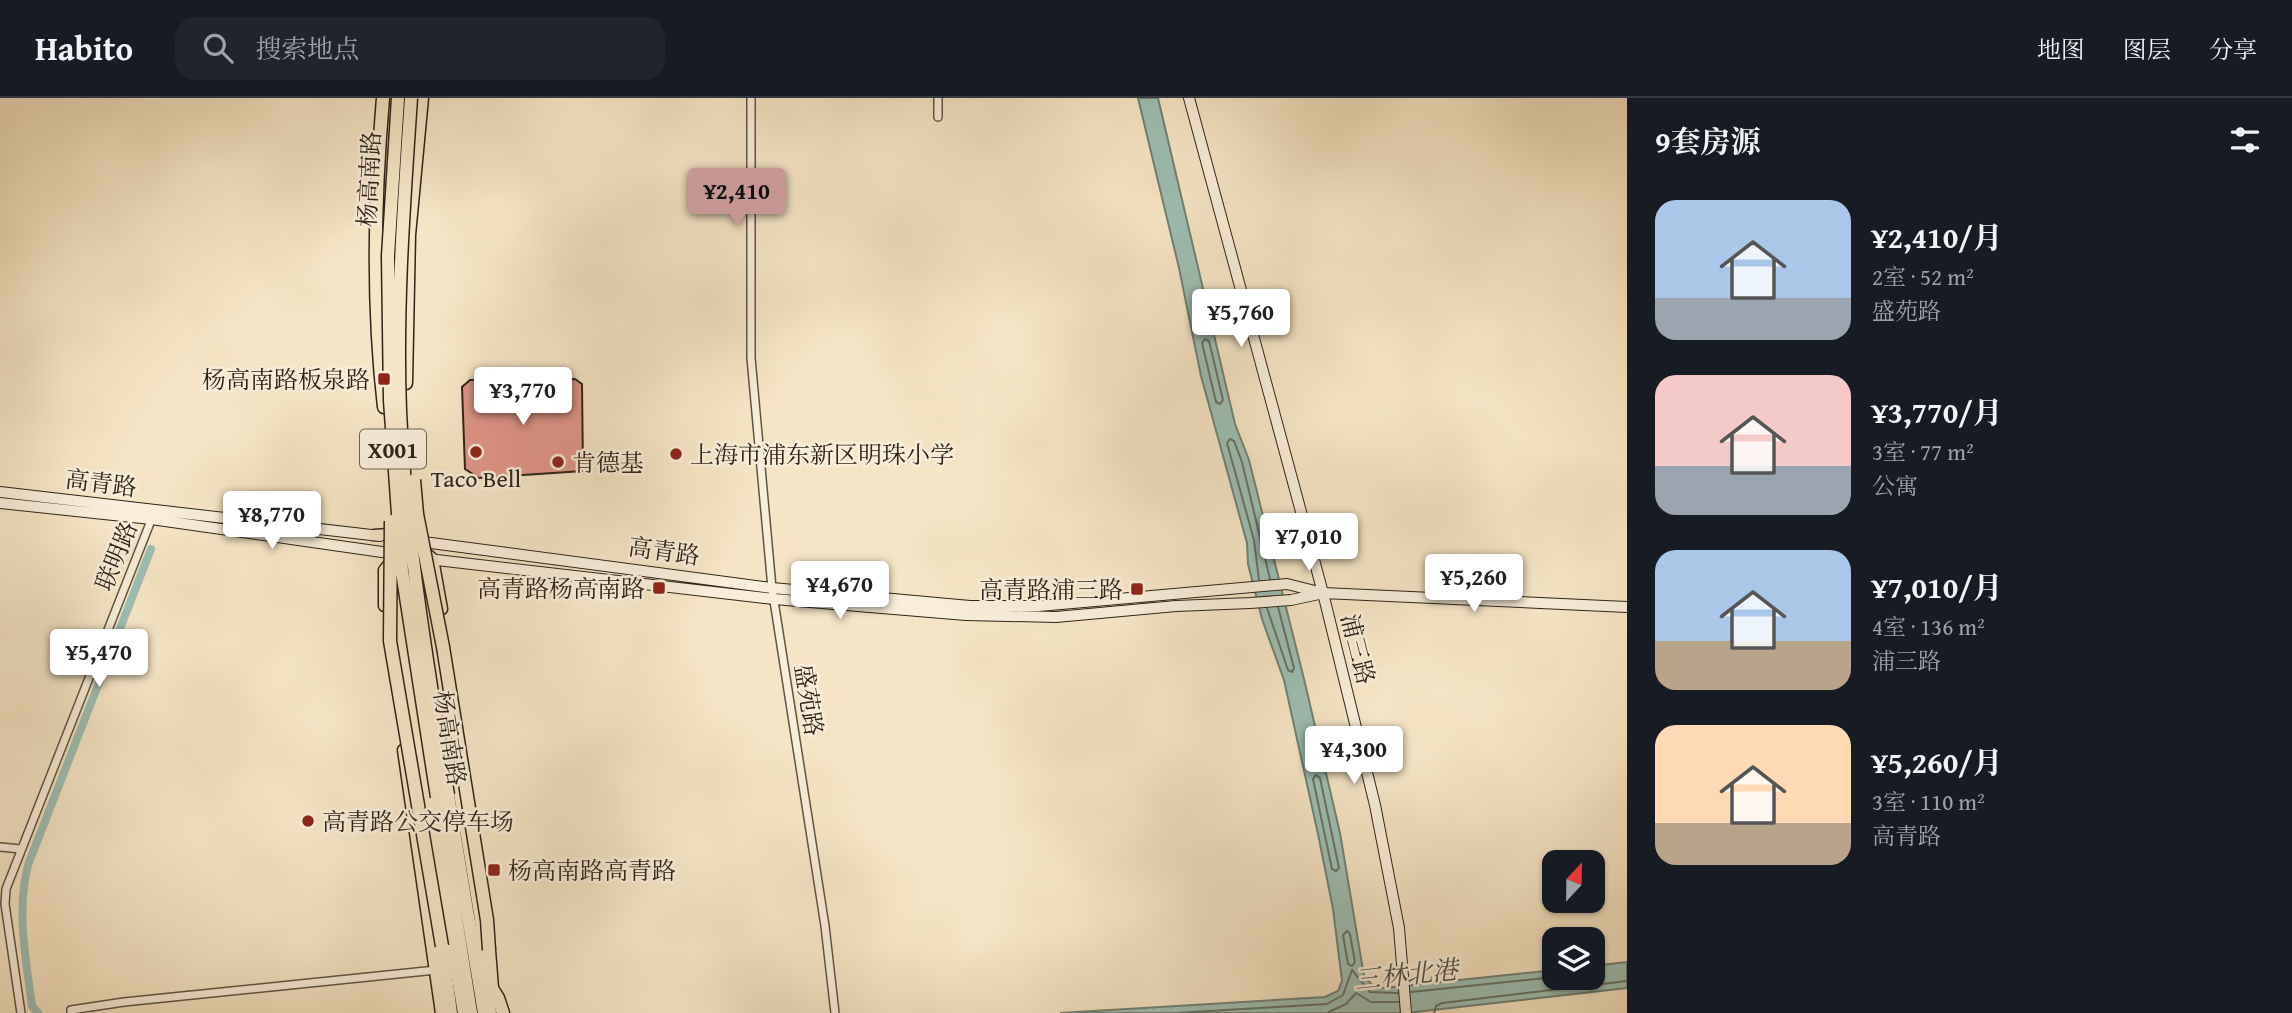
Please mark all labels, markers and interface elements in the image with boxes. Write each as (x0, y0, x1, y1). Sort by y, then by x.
search box (175, 17, 665, 80)
text: Habito (35, 24, 133, 72)
icon: search (199, 29, 237, 67)
text: 搜索地点 (255, 29, 359, 68)
text: 地图 (2037, 32, 2085, 67)
text: 图层 (2123, 32, 2171, 67)
text: 分享 (2209, 32, 2257, 67)
text: 9套房源 (1655, 119, 1761, 163)
icon: filters (2226, 121, 2264, 159)
street label: 杨高南路 (349, 130, 389, 228)
pin: ¥2,410 (680, 169, 794, 228)
text: ¥2,410 (704, 174, 770, 207)
text: ¥2,410/月 (1872, 215, 2003, 259)
icon: home (1711, 228, 1795, 312)
text: 2室 · 52 m² (1872, 260, 1974, 293)
pin: ¥5,760 (1184, 289, 1298, 349)
text: 盛苑路 (1872, 294, 1941, 327)
text: ¥5,760 (1208, 295, 1274, 328)
place label: 杨高南路板泉路 (202, 362, 370, 397)
pin: ¥3,770 (466, 368, 580, 427)
marker: 杨高南路板泉路 (376, 371, 392, 387)
text: ¥3,770 (490, 373, 556, 406)
text: ¥3,770/月 (1872, 390, 2003, 434)
icon: home (1711, 403, 1795, 487)
road number: X001 (360, 430, 426, 468)
text: 3室 · 77 m² (1872, 435, 1974, 468)
place label: 上海市浦东新区明珠小学 (690, 437, 954, 472)
marker: Taco Bell (468, 444, 484, 460)
place label: 肯德基 (572, 445, 644, 480)
marker: 上海市浦东新区明珠小学 (668, 446, 684, 462)
marker: 肯德基 (550, 454, 566, 470)
street label: 高青路 (63, 461, 139, 505)
place label: Taco Bell (431, 461, 521, 496)
text: 公寓 (1872, 469, 1918, 502)
pin: ¥8,770 (215, 491, 329, 551)
text: ¥8,770 (239, 497, 305, 530)
pin: ¥7,010 (1252, 514, 1366, 573)
street label: 联明路 (86, 516, 146, 596)
text: ¥7,010 (1276, 519, 1342, 552)
street label: 高青路 (626, 529, 702, 573)
pin: ¥5,260 (1417, 554, 1531, 614)
text: ¥5,260 (1441, 560, 1507, 593)
pin: ¥4,670 (783, 561, 897, 621)
text: ¥7,010/月 (1872, 565, 2003, 609)
text: ¥4,670 (807, 567, 873, 600)
place label: 高青路杨高南路 (477, 571, 645, 606)
place label: 高青路浦三路 (979, 572, 1123, 607)
icon: home (1711, 578, 1795, 662)
marker: 高青路杨高南路 (651, 580, 667, 596)
marker: 高青路浦三路 (1129, 581, 1145, 597)
street label: 浦三路 (1332, 610, 1384, 688)
text: 4室 · 136 m² (1872, 610, 1985, 643)
pin: ¥5,470 (42, 630, 156, 689)
text: ¥5,470 (66, 635, 132, 668)
text: 浦三路 (1872, 644, 1941, 677)
street label: 盛苑路 (786, 662, 832, 738)
street label: 杨高南路 (425, 688, 475, 788)
pin: ¥4,300 (1297, 726, 1411, 786)
text: ¥4,300 (1321, 732, 1387, 765)
text: ¥5,260/月 (1872, 740, 2003, 784)
icon: home (1711, 753, 1795, 837)
text: 3室 · 110 m² (1872, 785, 1985, 818)
place label: 高青路公交停车场 (322, 804, 514, 839)
marker: 高青路公交停车场 (300, 813, 316, 829)
text: 高青路 (1872, 819, 1941, 852)
north arrow (1542, 850, 1605, 914)
map controls (1542, 850, 1605, 990)
place label: 杨高南路高青路 (508, 853, 676, 888)
marker: 杨高南路高青路 (486, 862, 502, 878)
button: layers (1542, 927, 1605, 990)
water label: 三林北港 (1352, 949, 1463, 999)

